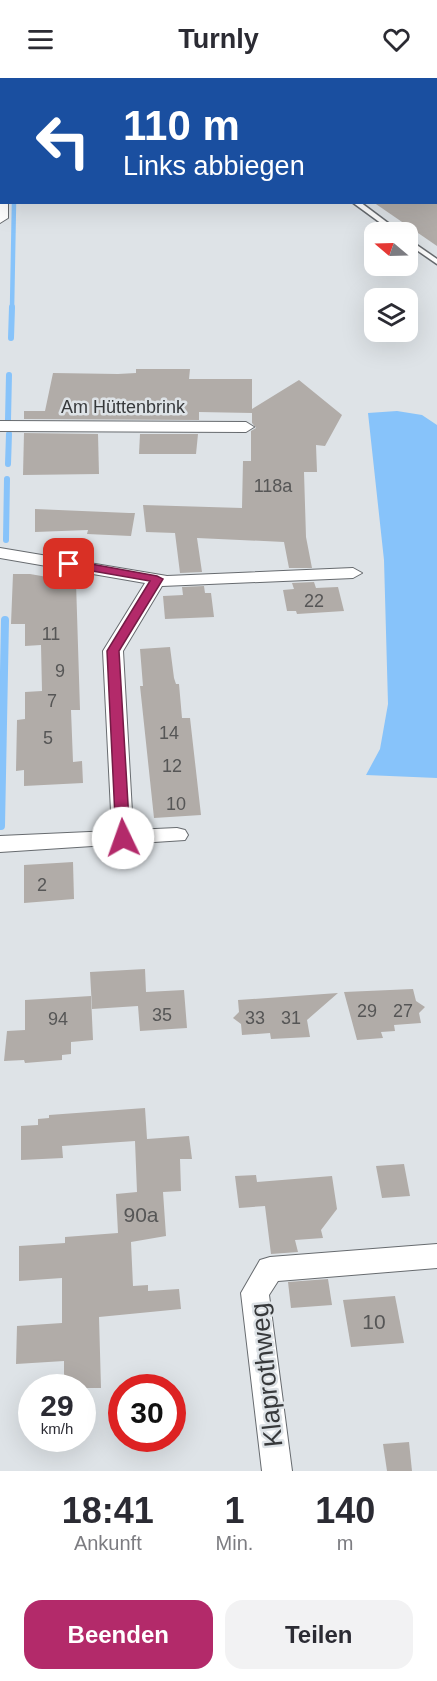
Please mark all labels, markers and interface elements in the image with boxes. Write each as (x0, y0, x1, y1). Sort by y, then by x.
icon: menu (24, 23, 57, 56)
icon: heart (380, 23, 413, 56)
text: Turnly (178, 24, 259, 54)
icon: left (24, 102, 102, 180)
text: 110 m (123, 102, 240, 149)
text: Links abbiegen (123, 151, 305, 181)
north arrow (364, 222, 418, 276)
map controls (364, 222, 418, 342)
button: layers (364, 288, 418, 342)
street label: Am Hüttenbrink (61, 397, 186, 417)
house number: 118a (254, 476, 293, 496)
pin (43, 538, 94, 589)
icon: arrive (52, 547, 85, 580)
house number: 22 (304, 591, 324, 611)
house number: 11 (42, 624, 60, 644)
house number: 9 (55, 661, 65, 681)
house number: 7 (47, 691, 57, 711)
house number: 14 (159, 723, 179, 743)
house number: 5 (43, 728, 53, 748)
house number: 12 (162, 756, 182, 776)
house number: 10 (166, 794, 186, 814)
position arrow (91, 806, 155, 870)
house number: 2 (37, 875, 47, 895)
house number: 29 (357, 1001, 377, 1021)
house number: 27 (393, 1001, 413, 1021)
house number: 35 (152, 1005, 172, 1025)
house number: 33 (245, 1008, 265, 1028)
house number: 31 (281, 1008, 301, 1028)
house number: 94 (48, 1009, 68, 1029)
house number: 90a (123, 1203, 159, 1226)
street label: Klaprothweg (244, 1302, 288, 1448)
house number: 10 (362, 1310, 386, 1333)
speed limit sign: 30 (108, 1374, 186, 1452)
text: 29 (40, 1389, 74, 1422)
text: km/h (41, 1420, 73, 1437)
text: 18:41 (62, 1490, 154, 1531)
text: 1 (224, 1490, 244, 1531)
text: 140 (315, 1490, 375, 1531)
text: Ankunft (74, 1532, 142, 1554)
text: Min. (216, 1532, 253, 1554)
text: m (337, 1532, 354, 1554)
button: Beenden (24, 1600, 213, 1669)
button: Teilen (225, 1600, 413, 1669)

